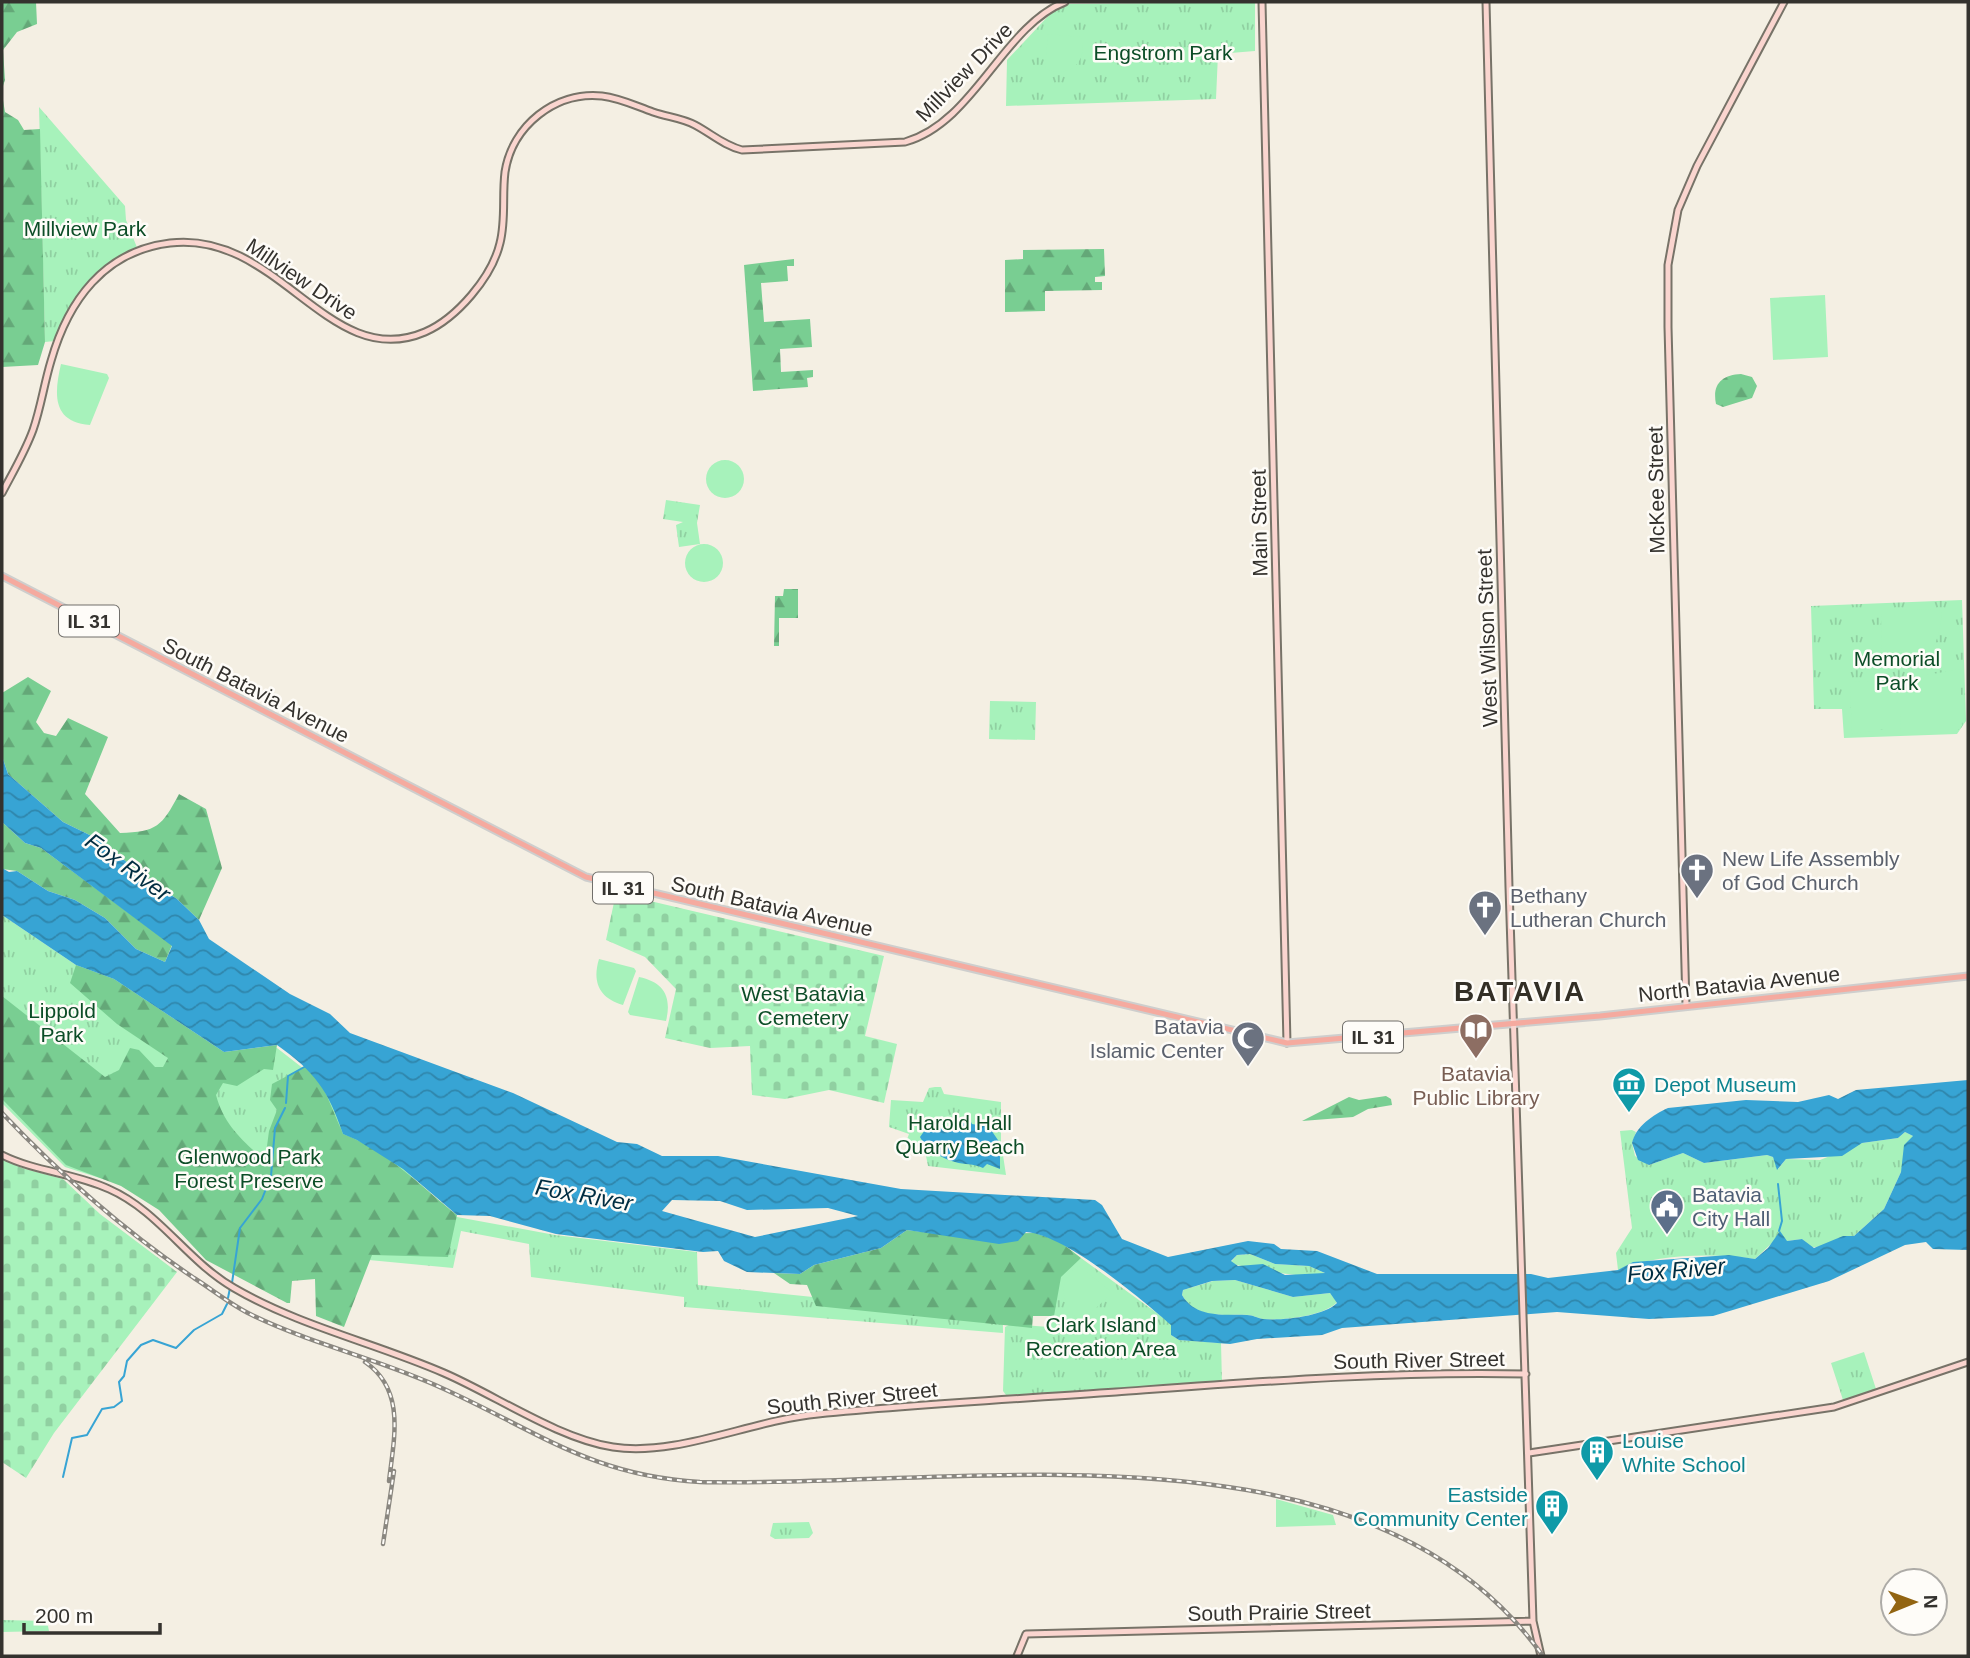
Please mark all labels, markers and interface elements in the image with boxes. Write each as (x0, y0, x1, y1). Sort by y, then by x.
street label: Millview Drive (911, 18, 1017, 126)
park label: Engstrom Park (1094, 41, 1233, 64)
park label: Millview Park (24, 217, 147, 240)
street label: Millview Drive (242, 234, 362, 324)
street label: McKee Street (1643, 426, 1669, 554)
street label: Main Street (1247, 469, 1271, 577)
street label: West Wilson Street (1472, 548, 1502, 727)
road number: IL 31 (59, 606, 119, 636)
street label: South Batavia Avenue (159, 633, 353, 747)
park label: Memorial Park (1854, 647, 1940, 694)
water label: Fox River (81, 828, 177, 907)
place label: New Life Assembly of God Church (1722, 847, 1900, 894)
church icon: New Life Assembly of God Church (1678, 851, 1716, 900)
street label: South Batavia Avenue (669, 872, 875, 940)
road number: IL 31 (593, 873, 653, 904)
place label: Bethany Lutheran Church (1510, 884, 1666, 931)
church icon: Bethany Lutheran Church (1466, 888, 1504, 937)
street label: North Batavia Avenue (1637, 962, 1841, 1006)
district label: BATAVIA (1454, 976, 1586, 1007)
park label: West Batavia Cemetery (741, 982, 865, 1029)
park label: Lippold Park (28, 999, 96, 1046)
library icon: Batavia Public Library (1457, 1011, 1495, 1060)
place label: Batavia Islamic Center (1090, 1015, 1224, 1062)
mosque icon: Batavia Islamic Center (1229, 1019, 1267, 1068)
road number: IL 31 (1343, 1021, 1403, 1052)
place label: Batavia Public Library (1412, 1062, 1540, 1109)
museum icon: Depot Museum (1610, 1065, 1648, 1114)
place label: Depot Museum (1654, 1073, 1796, 1096)
park label: Harold Hall Quarry Beach (895, 1111, 1025, 1158)
park label: Glenwood Park Forest Preserve (174, 1145, 324, 1192)
water label: Fox River (533, 1174, 636, 1217)
place label: Batavia City Hall (1692, 1183, 1770, 1230)
public building icon: Batavia City Hall (1648, 1187, 1686, 1236)
water label: Fox River (1626, 1253, 1727, 1287)
park label: Clark Island Recreation Area (1026, 1313, 1177, 1360)
street label: South River Street (1333, 1347, 1505, 1373)
street label: South River Street (765, 1378, 939, 1418)
place label: Louise White School (1622, 1429, 1746, 1476)
building icon: Louise White School (1578, 1433, 1616, 1482)
place label: Eastside Community Center (1353, 1483, 1528, 1530)
building icon: Eastside Community Center (1533, 1487, 1571, 1536)
north arrow (1879, 1567, 1949, 1637)
scale bar (24, 1592, 161, 1636)
text: N (1920, 1595, 1941, 1609)
street label: South Prairie Street (1187, 1599, 1371, 1625)
text: 200 m (35, 1604, 93, 1627)

